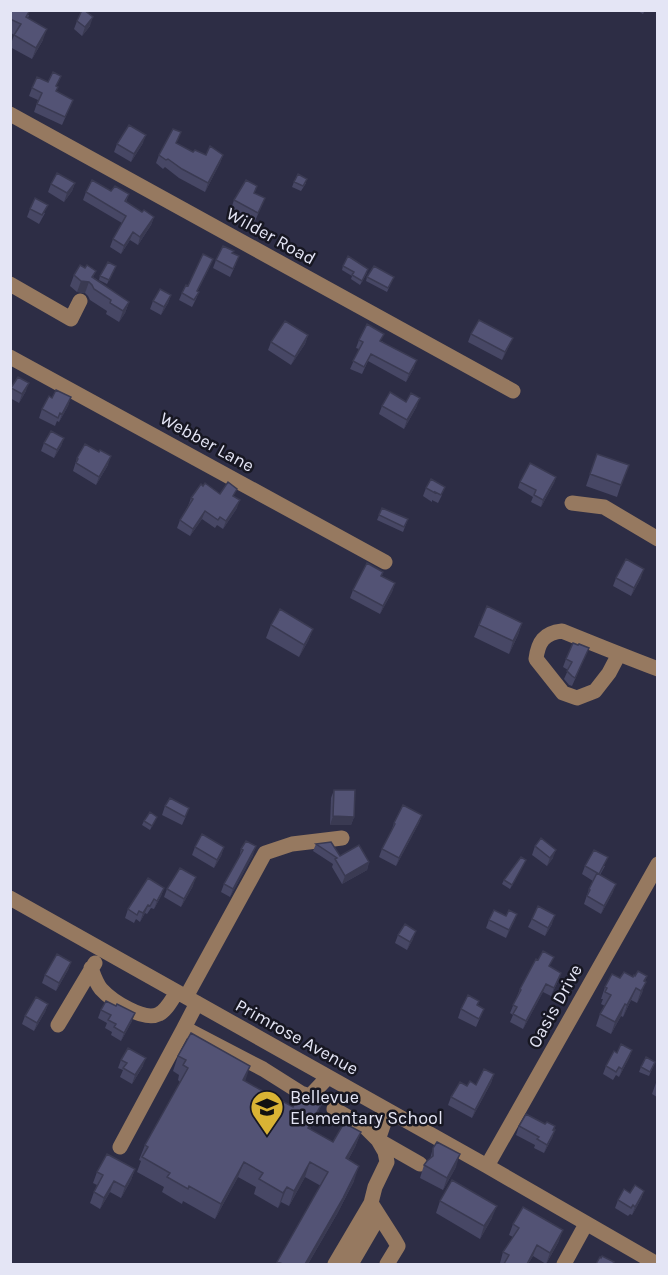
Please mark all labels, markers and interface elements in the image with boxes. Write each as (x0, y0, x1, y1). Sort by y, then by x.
street label: Wilder Road (223, 202, 319, 270)
street label: Webber Lane (156, 407, 258, 477)
street label: Oasis Drive (523, 960, 587, 1052)
street label: Primrose Avenue (232, 994, 362, 1080)
place label: Bellevue Elementary School (290, 1086, 443, 1129)
school or university icon: Bellevue Elementary School (249, 1089, 285, 1136)

